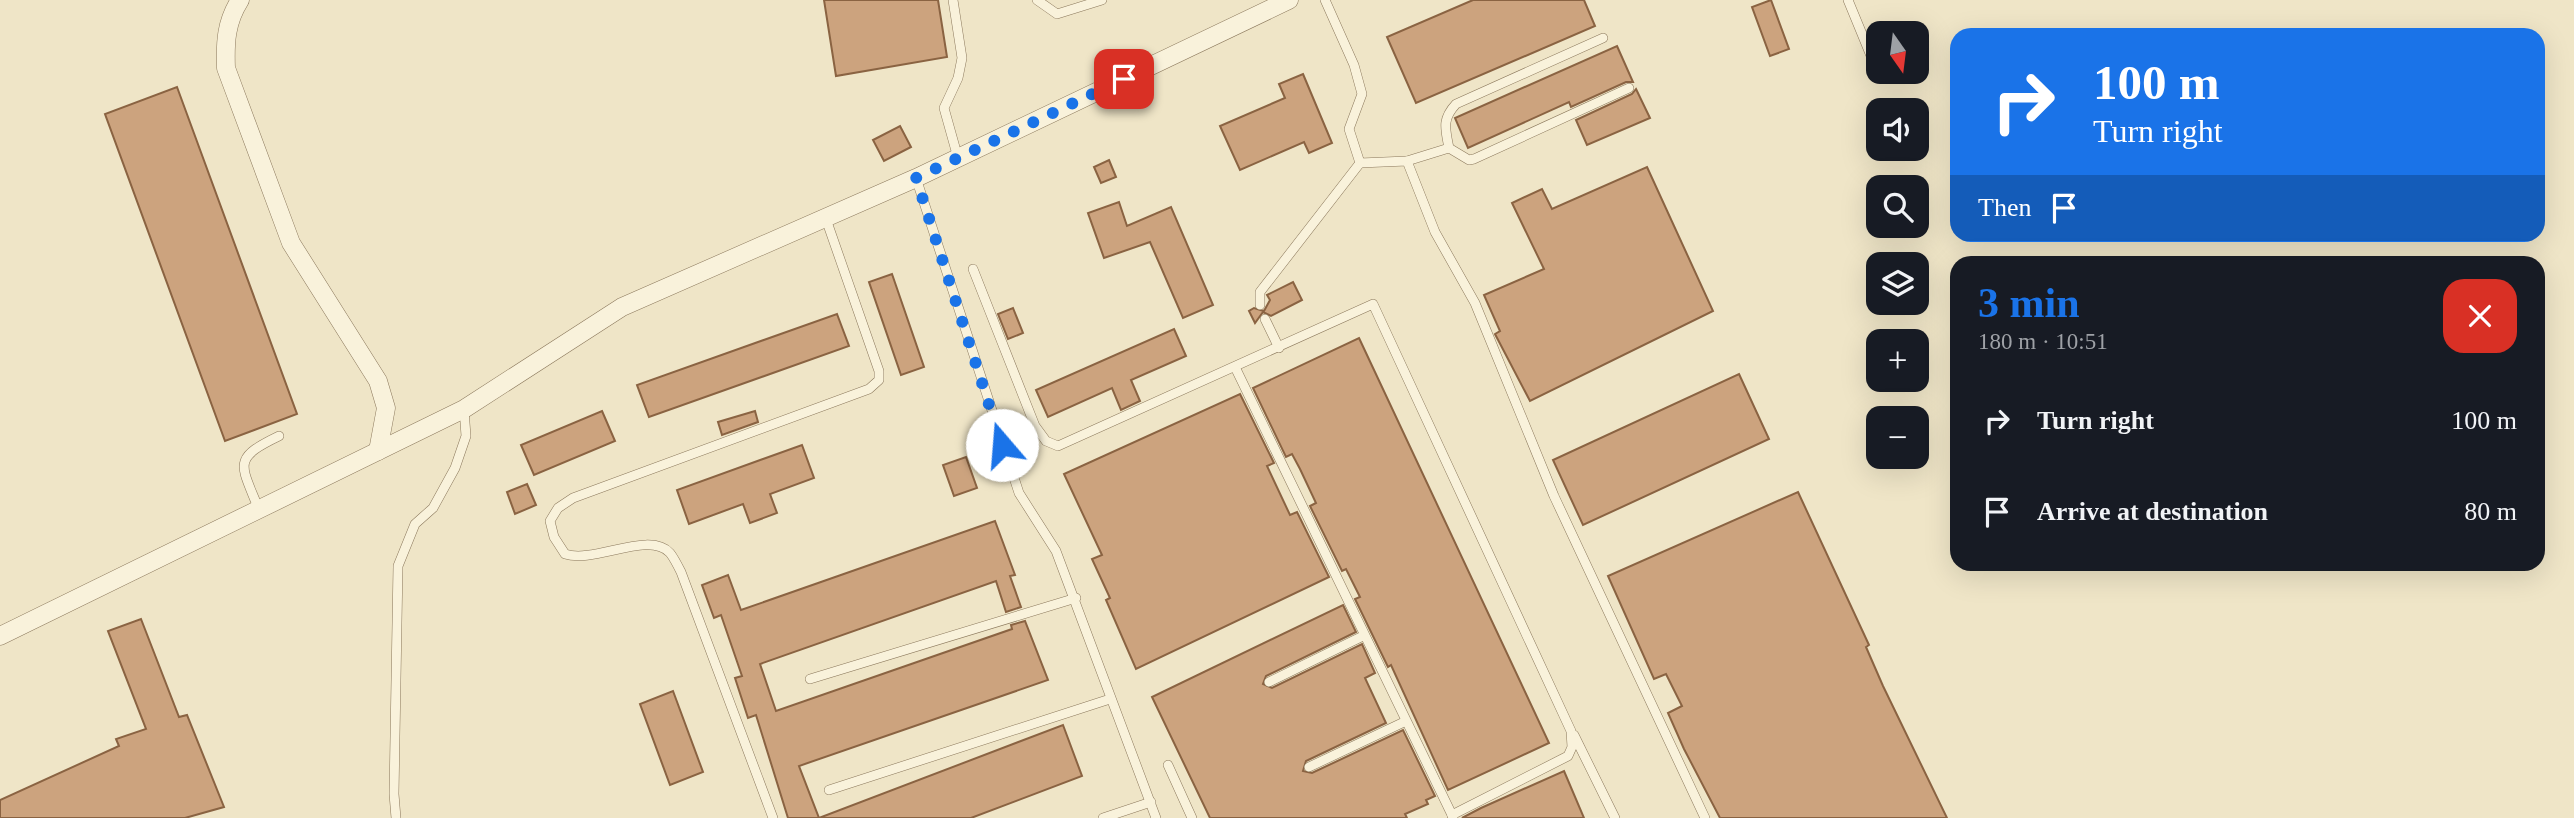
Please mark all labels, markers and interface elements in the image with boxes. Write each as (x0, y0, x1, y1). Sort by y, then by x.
north arrow (1866, 21, 1928, 84)
map controls (1866, 21, 1929, 469)
pin (1094, 49, 1154, 109)
text: 100 m (2093, 55, 2220, 110)
icon: right (1978, 56, 2069, 147)
icon: arrive (1105, 60, 1143, 98)
button: sound (1866, 98, 1929, 161)
text: Turn right (2093, 113, 2223, 149)
button: search (1866, 175, 1929, 238)
icon: arrive (2045, 189, 2083, 227)
text: Then (1978, 193, 2031, 222)
button: layers (1866, 252, 1929, 315)
button: close (2443, 279, 2517, 353)
text: 3 min (1978, 280, 2080, 326)
button: + (1866, 329, 1929, 392)
text: 180 m · 10:51 (1978, 329, 2108, 354)
icon: right (1978, 402, 2016, 440)
button: − (1866, 406, 1929, 469)
text: Turn right (2037, 406, 2154, 435)
text: 100 m (2451, 406, 2517, 435)
position arrow (965, 408, 1039, 482)
icon: arrive (1978, 493, 2016, 531)
text: Arrive at destination (2037, 497, 2268, 526)
text: 80 m (2464, 497, 2517, 526)

